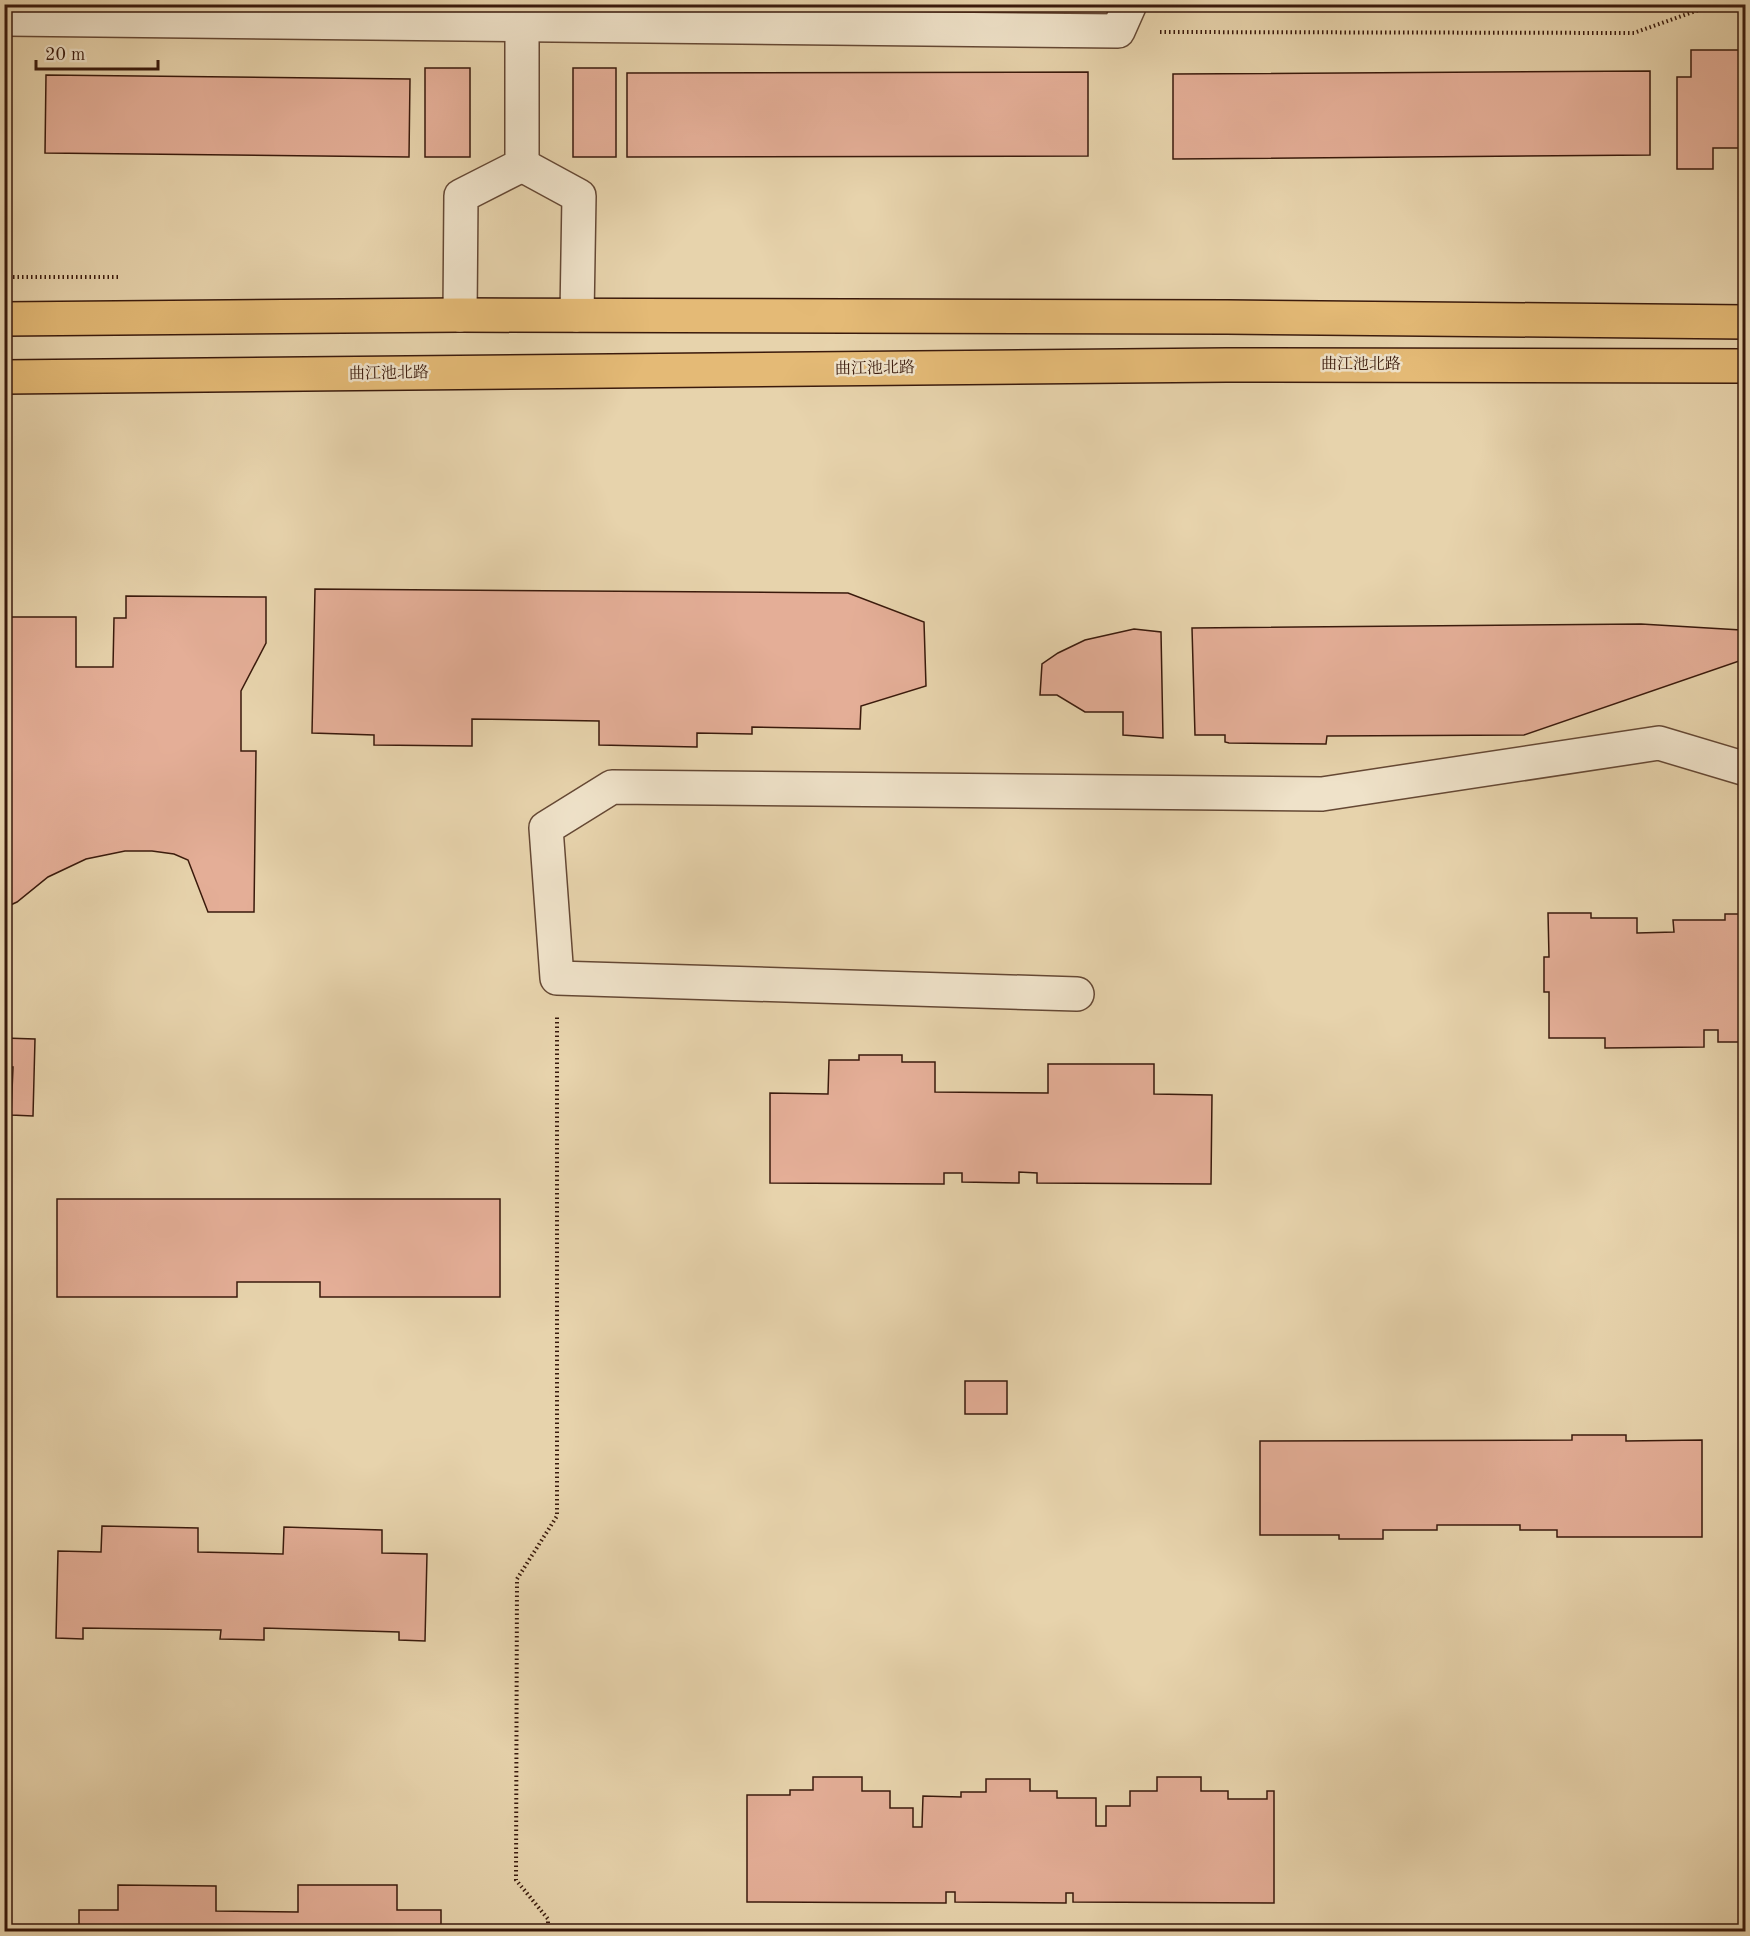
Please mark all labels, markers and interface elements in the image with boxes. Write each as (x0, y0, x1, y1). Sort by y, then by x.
scale bar (36, 33, 158, 71)
text: 20 m (45, 46, 85, 64)
street label: 曲江池北路 (1321, 355, 1401, 373)
street label: 曲江池北路 (835, 358, 915, 378)
street label: 曲江池北路 (349, 363, 429, 383)

